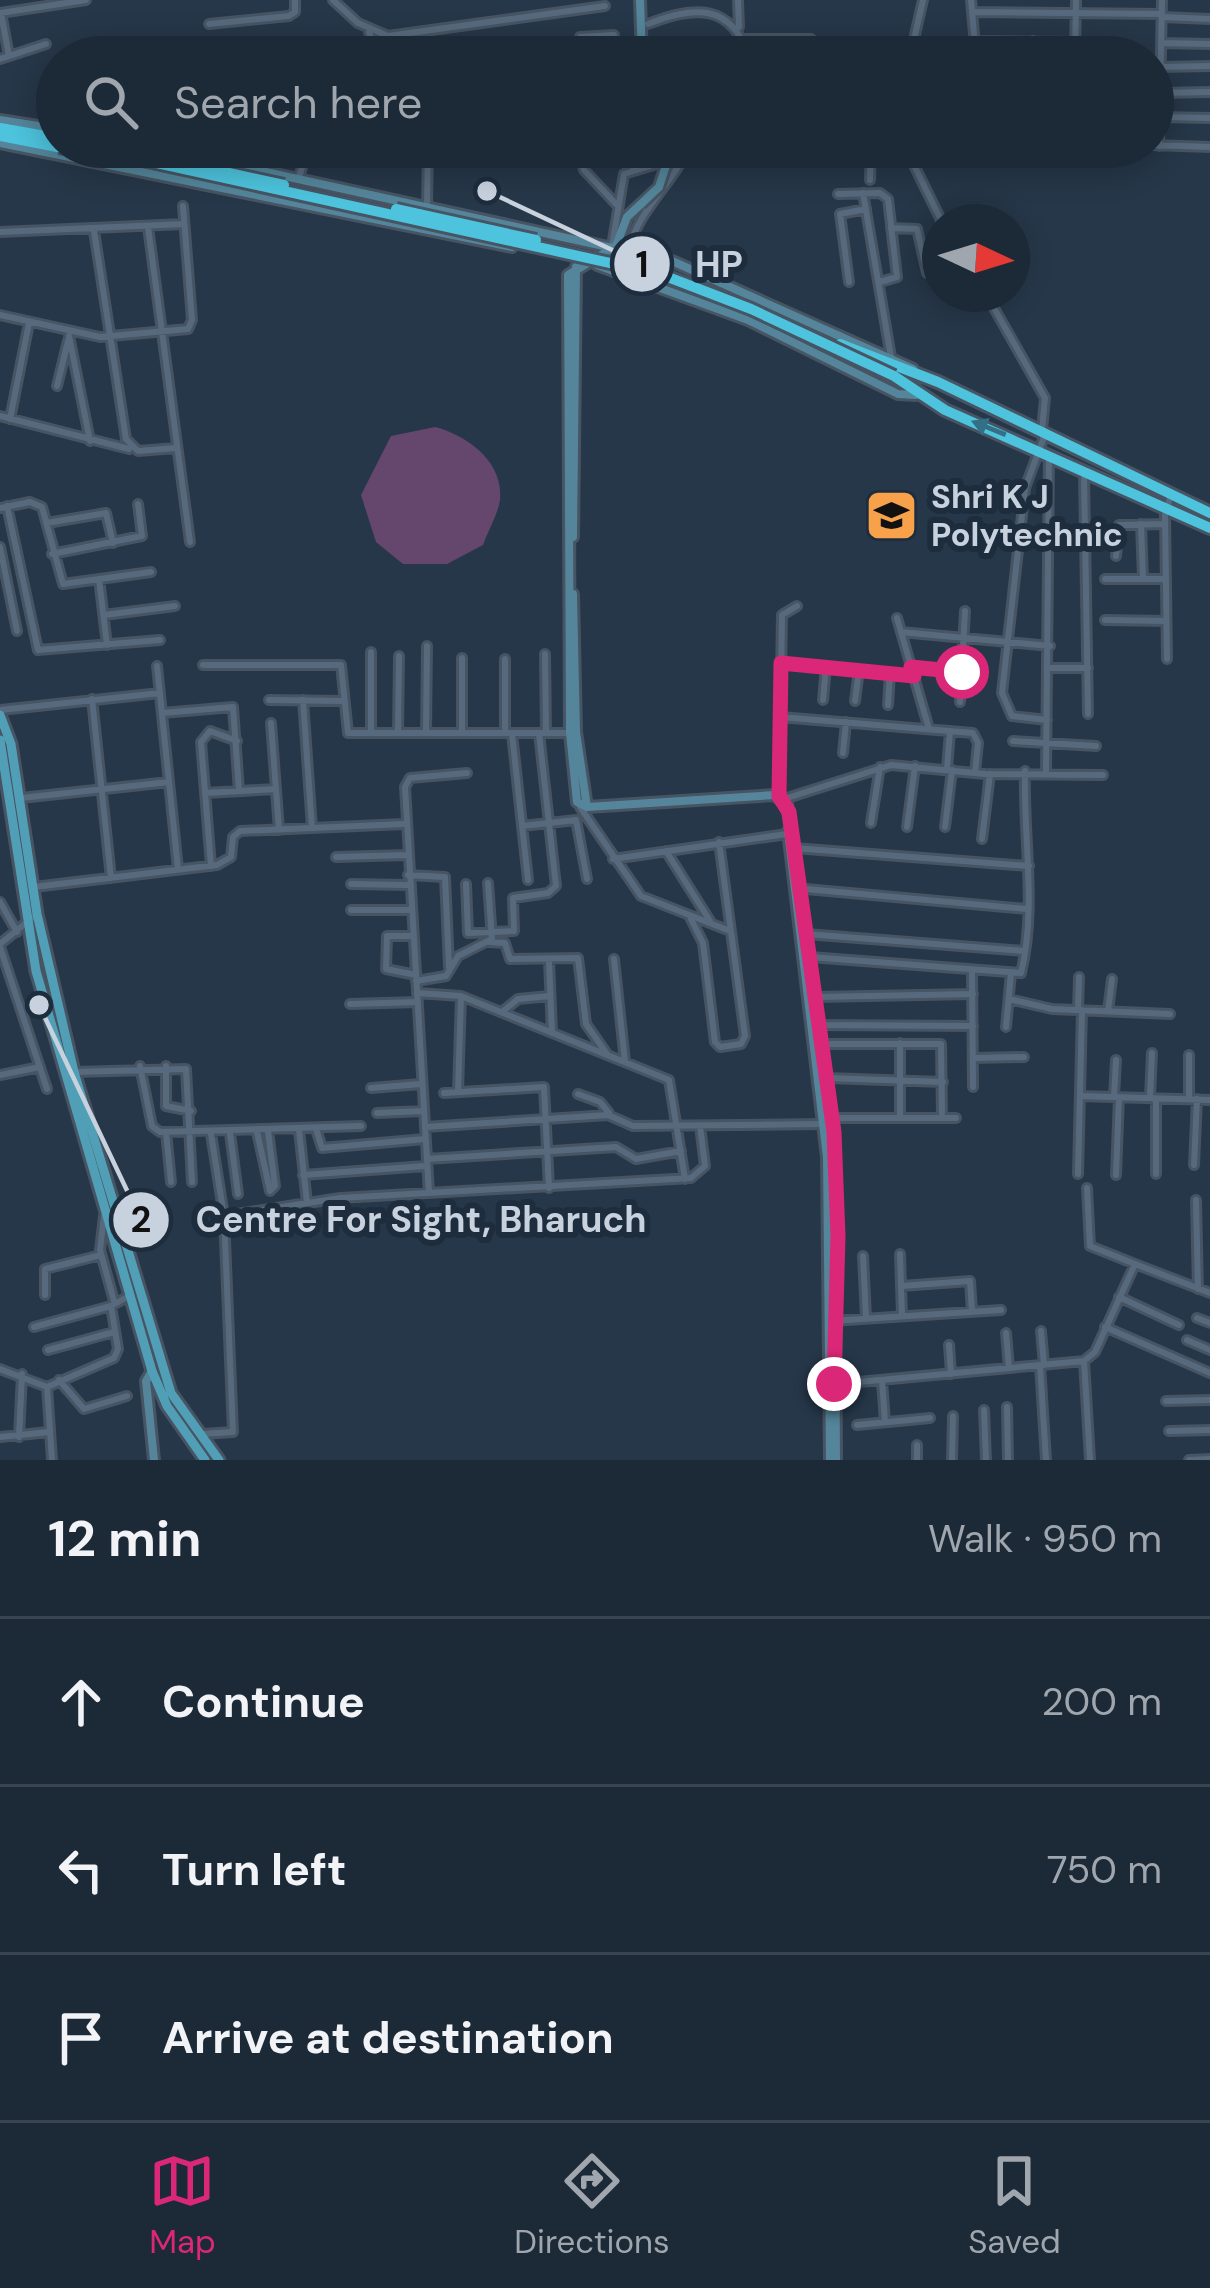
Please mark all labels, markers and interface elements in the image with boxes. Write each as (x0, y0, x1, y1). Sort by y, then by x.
search box (36, 36, 1174, 168)
icon: search (78, 69, 144, 135)
text: Search here (174, 73, 422, 132)
north arrow (922, 204, 1030, 312)
callout: HP (612, 228, 767, 300)
text: 1 (635, 241, 649, 288)
text: HP (695, 241, 743, 288)
one-way arrow (970, 418, 1006, 437)
place label: Shri K J Polytechnic (931, 475, 1123, 556)
school or university icon: Shri K J Polytechnic (864, 487, 920, 543)
route start (935, 645, 989, 699)
callout: Centre For Sight, Bharuch (111, 1184, 671, 1256)
text: 2 (131, 1196, 151, 1243)
text: Centre For Sight, Bharuch (195, 1196, 647, 1243)
route end (807, 1357, 861, 1411)
text: 12 min (48, 1505, 201, 1572)
text: Walk · 950 m (928, 1513, 1162, 1564)
icon: ahead (48, 1669, 114, 1735)
text: Continue (162, 1672, 365, 1731)
text: 200 m (1041, 1676, 1162, 1727)
icon: left (48, 1837, 114, 1903)
text: Turn left (162, 1840, 346, 1899)
text: 750 m (1047, 1844, 1162, 1895)
icon: arrive (48, 2005, 114, 2071)
text: Arrive at destination (162, 2008, 614, 2067)
tab: Map (149, 2148, 216, 2263)
tab: Directions (514, 2148, 670, 2263)
tab: Saved (968, 2148, 1061, 2263)

